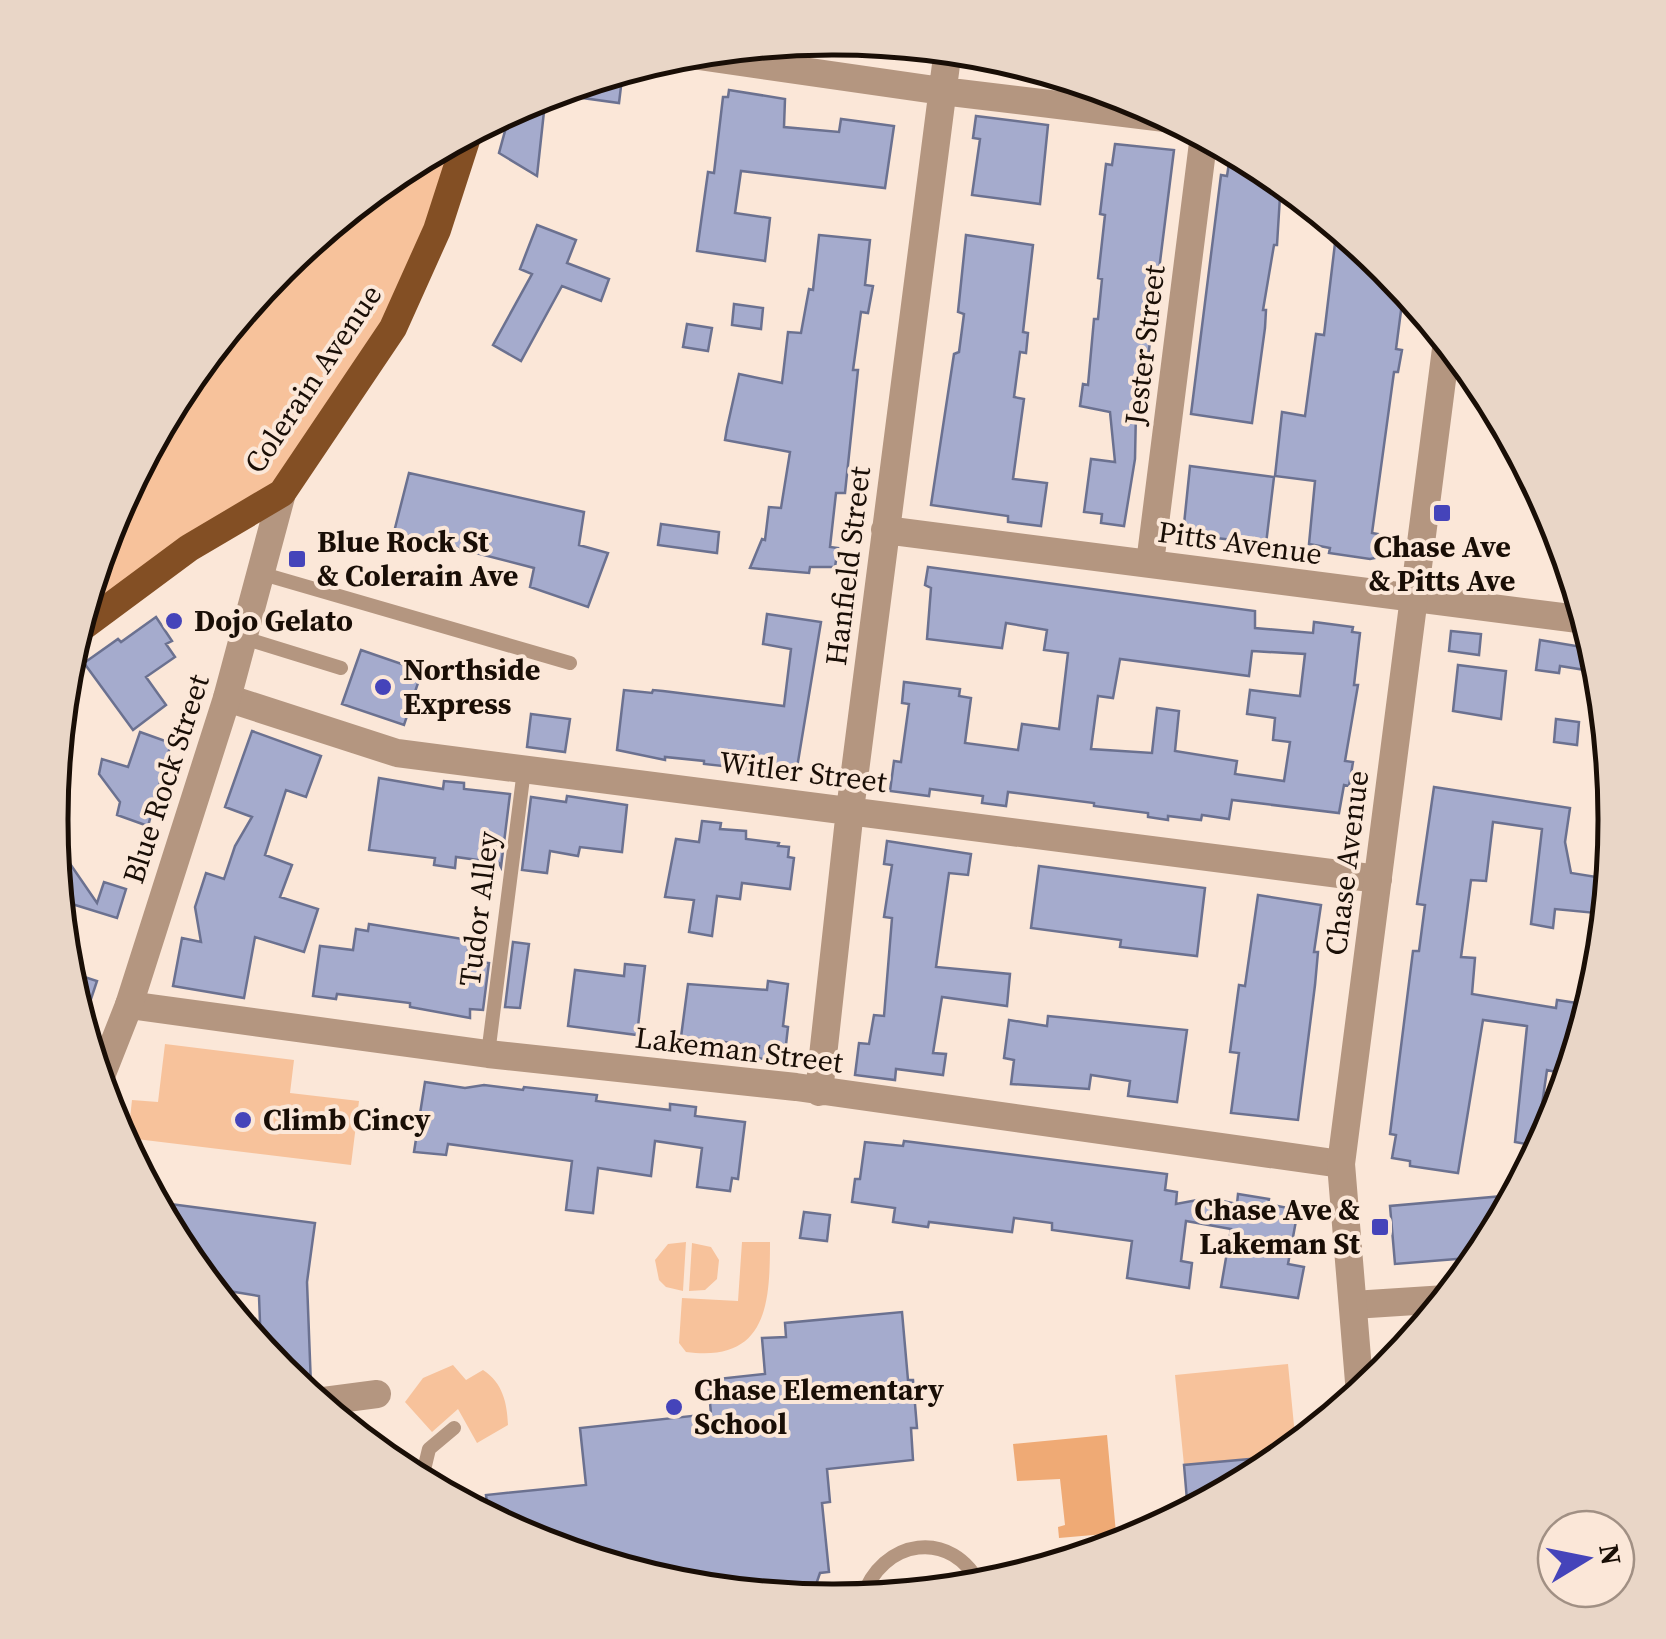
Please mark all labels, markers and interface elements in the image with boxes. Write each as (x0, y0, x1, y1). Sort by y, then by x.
street label: Jester Street (1114, 262, 1175, 428)
street label: Colerain Avenue (234, 276, 391, 481)
street label: Hanfield Street (815, 464, 880, 668)
marker: Chase Ave & Pitts Ave (1431, 502, 1453, 524)
street label: Pitts Avenue (1155, 511, 1325, 574)
place label: Blue Rock St & Colerain Ave (317, 521, 519, 596)
place label: Chase Ave & Pitts Ave (1369, 526, 1515, 601)
marker: Blue Rock St & Colerain Ave (286, 548, 308, 570)
place label: Dojo Gelato (194, 600, 353, 641)
marker: Dojo Gelato (163, 610, 185, 632)
place label: Northside Express (403, 649, 540, 724)
street label: Blue Rock Street (112, 669, 219, 889)
marker: Northside Express (372, 676, 394, 698)
street label: Witler Street (717, 741, 889, 802)
street label: Chase Avenue (1315, 768, 1378, 958)
street label: Tudor Alley (449, 828, 508, 989)
street label: Lakeman Street (633, 1016, 846, 1083)
place label: Climb Cincy (263, 1099, 431, 1140)
marker: Climb Cincy (232, 1109, 254, 1131)
place label: Chase Ave & Lakeman St (1194, 1189, 1360, 1264)
marker: Chase Ave & Lakeman St (1369, 1216, 1391, 1238)
place label: Chase Elementary School (694, 1369, 944, 1444)
marker: Chase Elementary School (663, 1396, 685, 1418)
north arrow (1536, 1509, 1636, 1609)
text: N (1590, 1541, 1631, 1568)

